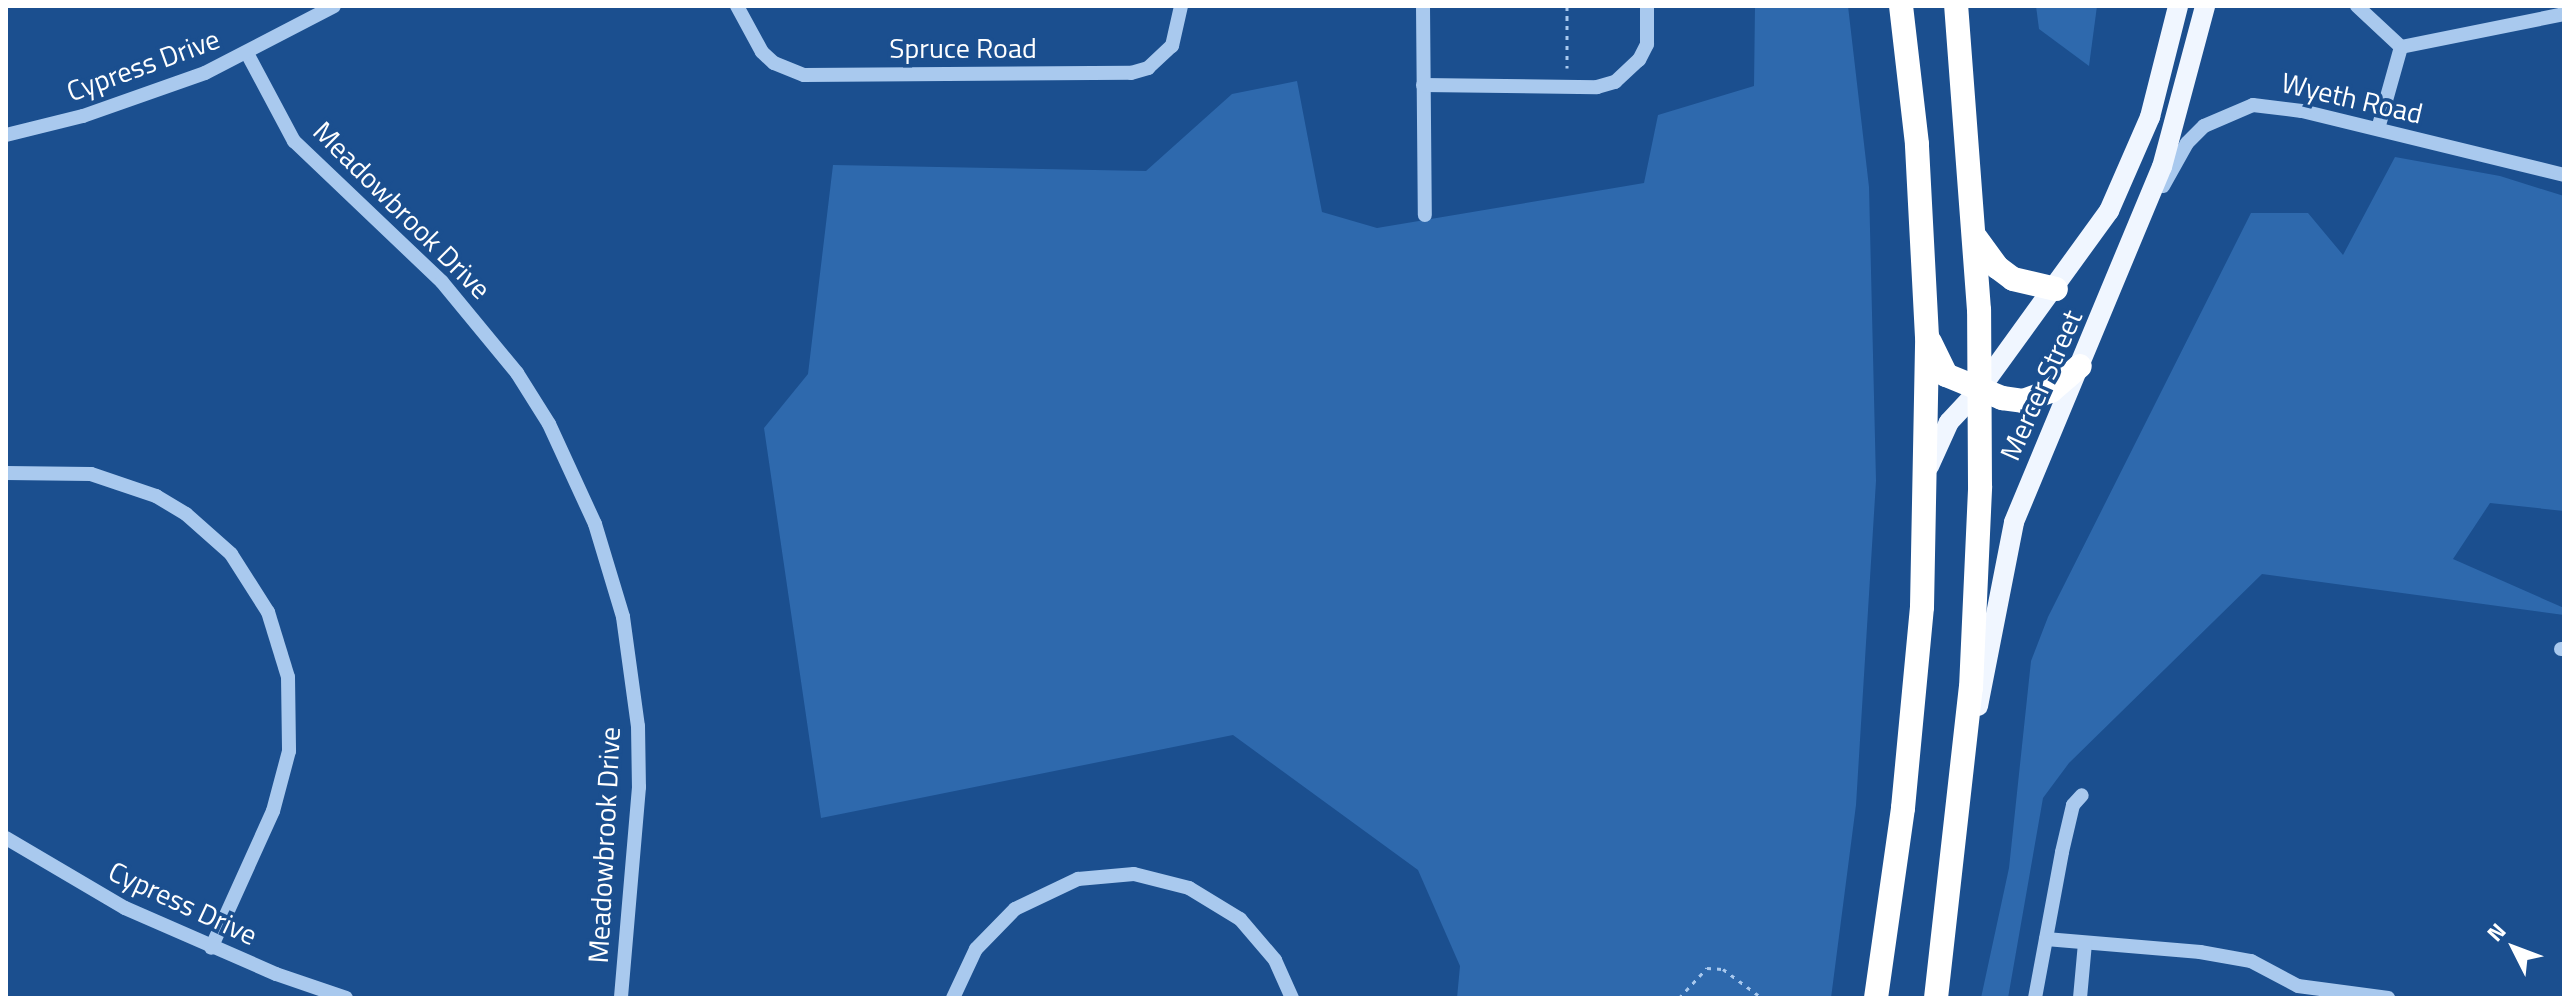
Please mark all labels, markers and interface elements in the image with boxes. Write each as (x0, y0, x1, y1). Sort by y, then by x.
street label: Cypress Drive (62, 22, 224, 108)
street label: Spruce Road (889, 31, 1037, 65)
street label: Wyeth Road (2278, 65, 2426, 131)
street label: Meadowbrook Drive (306, 114, 498, 306)
street label: Mercer Street (1993, 305, 2089, 465)
street label: Meadowbrook Drive (581, 726, 627, 964)
street label: Cypress Drive (103, 854, 263, 952)
north arrow (2474, 908, 2554, 988)
text: N (2478, 915, 2514, 949)

